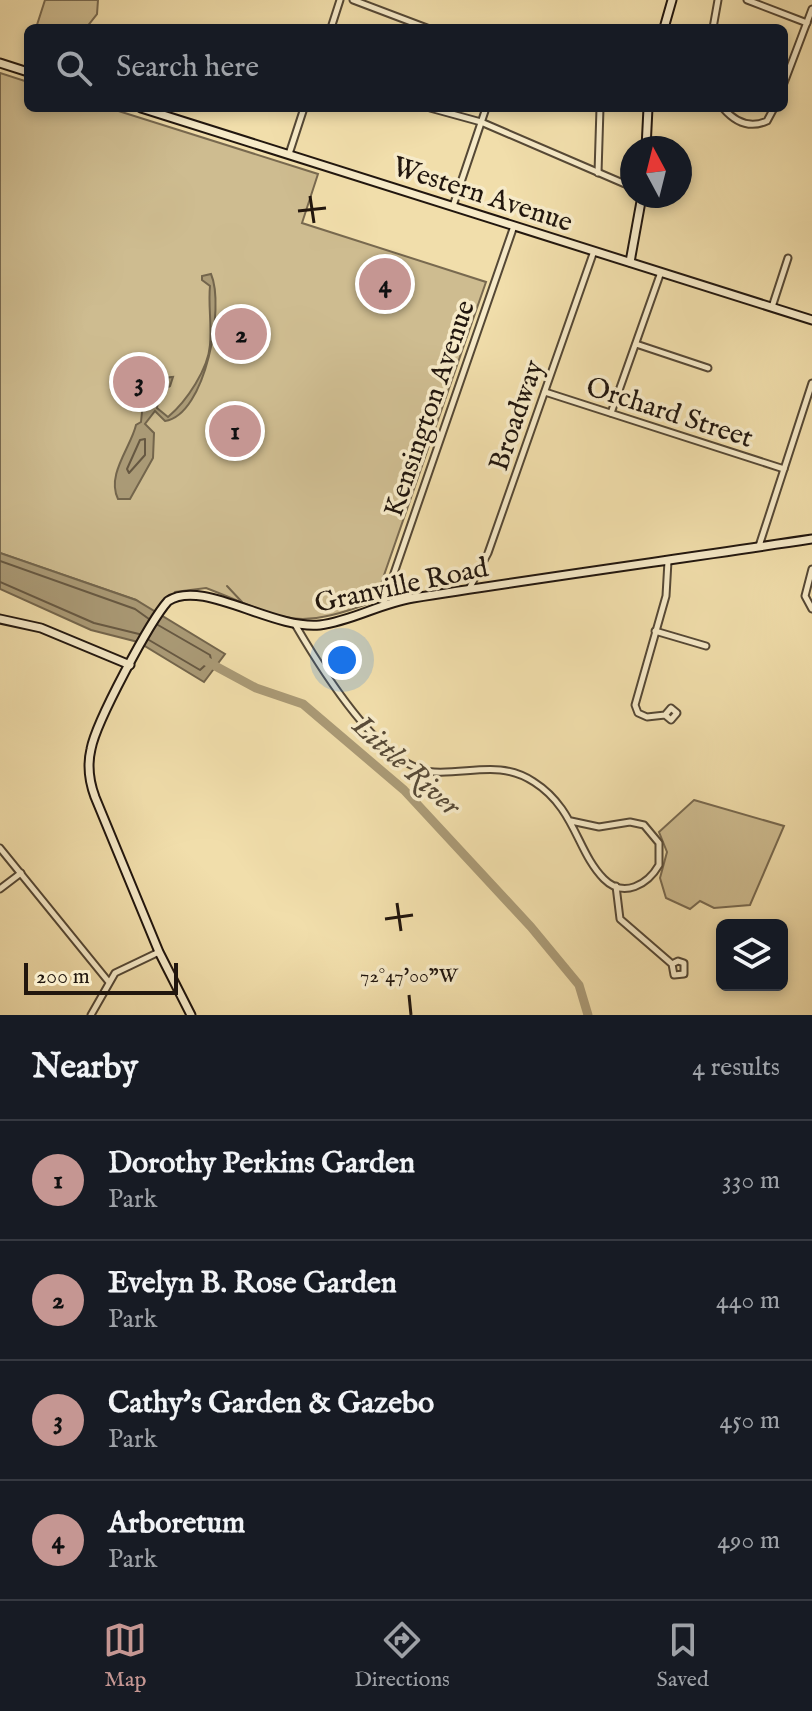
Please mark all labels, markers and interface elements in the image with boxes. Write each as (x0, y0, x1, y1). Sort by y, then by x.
search box (24, 24, 788, 112)
icon: search (52, 46, 96, 90)
text: Search here (116, 49, 259, 87)
north arrow (620, 136, 692, 208)
street label: Western Avenue (388, 150, 577, 241)
pin: 4 (359, 254, 411, 314)
street label: Kensington Avenue (377, 296, 484, 522)
pin: 2 (215, 304, 267, 364)
pin: 3 (113, 352, 165, 412)
street label: Broadway (482, 356, 553, 476)
street label: Orchard Street (581, 370, 757, 457)
pin: 1 (209, 401, 261, 461)
street label: Granville Road (311, 551, 492, 622)
your location (322, 640, 362, 680)
water label: Little River (343, 707, 469, 826)
map controls (716, 919, 788, 991)
button: layers (716, 919, 788, 991)
scale bar (24, 959, 178, 995)
text: 200 m (36, 963, 90, 991)
text: 72°47'00"W (360, 964, 459, 989)
text: Nearby (32, 1046, 138, 1089)
text: 4 results (692, 1051, 780, 1084)
text: Dorothy Perkins Garden (108, 1145, 415, 1183)
text: 1 (53, 1164, 63, 1197)
text: 330 m (722, 1164, 780, 1197)
text: Park (108, 1183, 157, 1216)
text: Evelyn B. Rose Garden (108, 1265, 397, 1303)
text: 2 (52, 1284, 64, 1317)
text: 440 m (716, 1284, 780, 1317)
text: Park (108, 1303, 157, 1336)
text: Cathy's Garden & Gazebo (108, 1385, 434, 1423)
text: 3 (53, 1404, 63, 1437)
text: 450 m (720, 1404, 780, 1437)
text: Park (108, 1423, 157, 1456)
text: Arboretum (108, 1505, 245, 1543)
text: 4 (52, 1524, 64, 1557)
text: 490 m (717, 1524, 780, 1557)
text: Park (108, 1543, 157, 1576)
tab: Map (103, 1618, 147, 1694)
tab: Directions (354, 1618, 450, 1694)
tab: Saved (657, 1618, 709, 1694)

